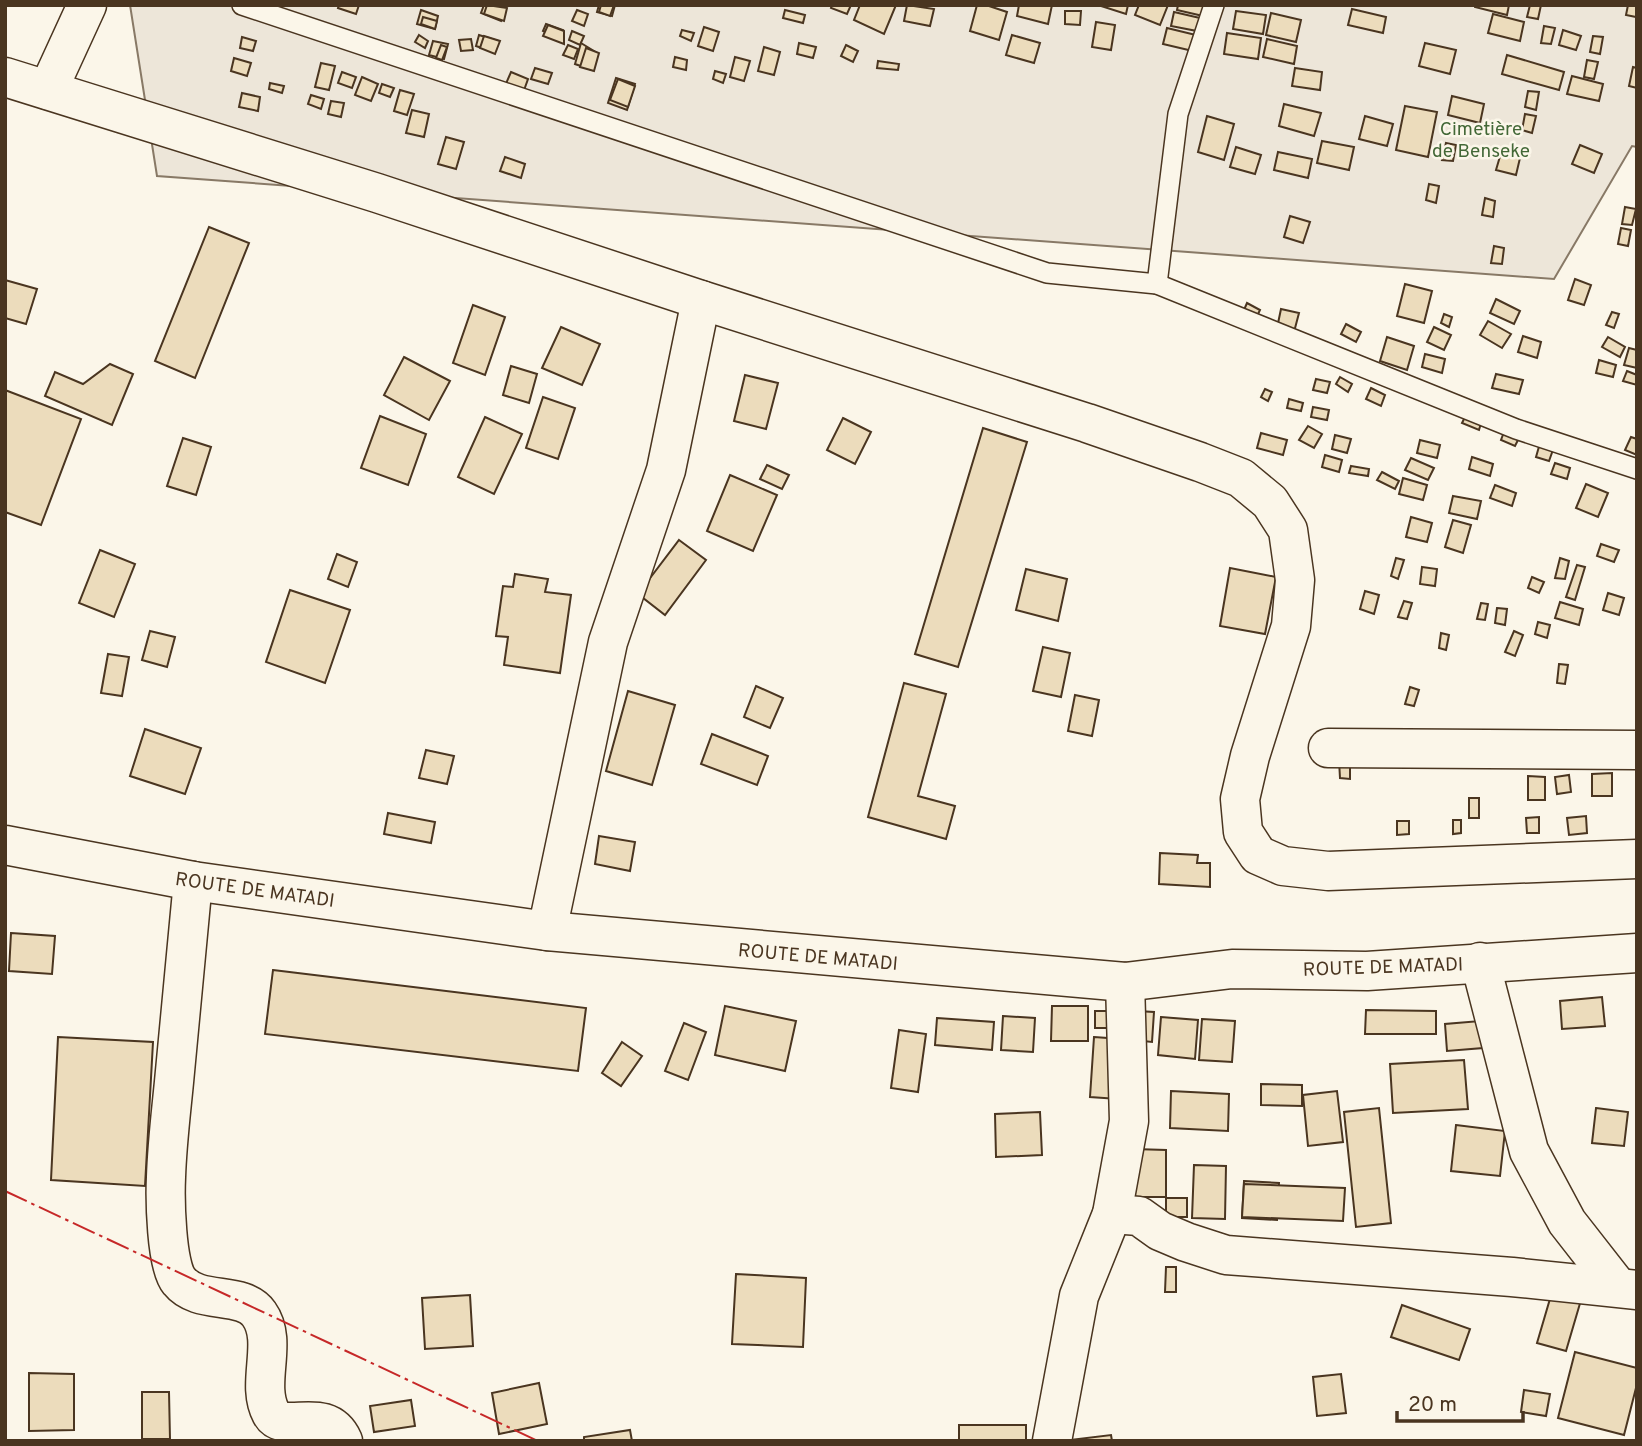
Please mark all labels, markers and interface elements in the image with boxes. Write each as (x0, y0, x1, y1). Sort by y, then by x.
park label: Cimetière de Benseke (1432, 118, 1530, 164)
street label: ROUTE DE MATADI (174, 868, 336, 914)
street label: ROUTE DE MATADI (737, 939, 899, 977)
street label: ROUTE DE MATADI (1302, 953, 1464, 983)
scale bar (1397, 1380, 1523, 1424)
text: 20 m (1408, 1392, 1457, 1419)

